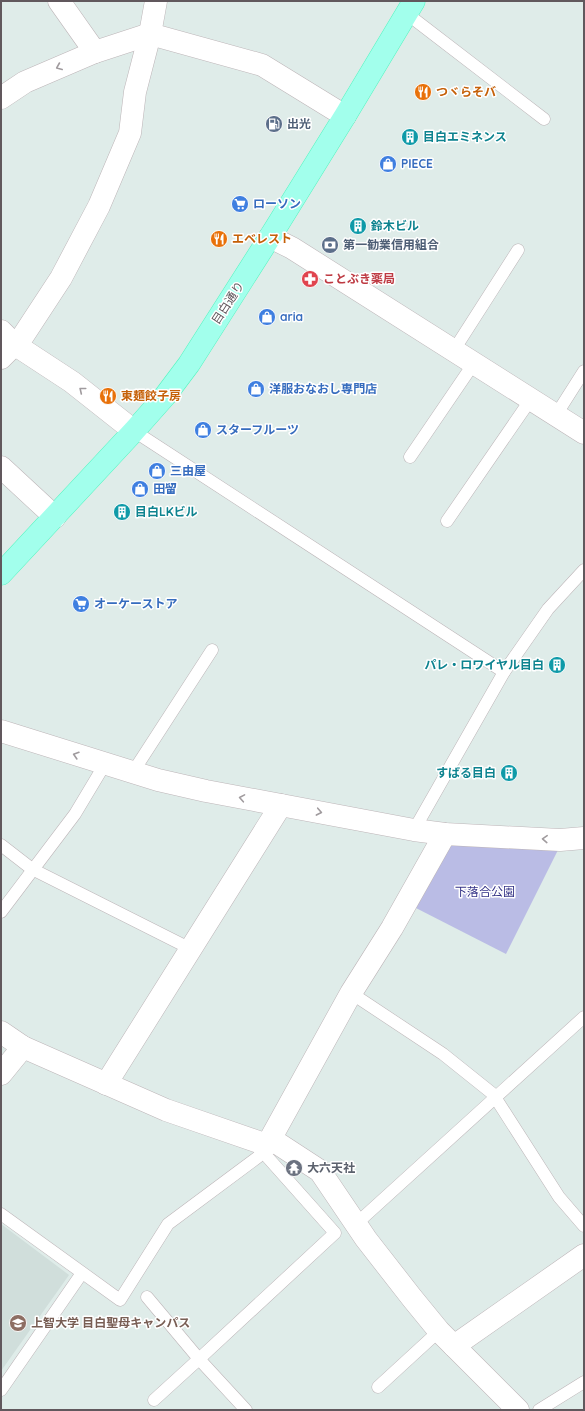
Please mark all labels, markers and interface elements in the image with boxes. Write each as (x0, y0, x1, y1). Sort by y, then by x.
one-way arrow (56, 63, 63, 71)
restaurant icon: つヾらそバ (413, 82, 433, 102)
place label: つヾらそバ (436, 84, 496, 99)
fuel station icon: 出光 (264, 114, 284, 134)
place label: 出光 (287, 116, 311, 131)
building icon: 目白エミネンス (400, 127, 420, 147)
place label: 目白エミネンス (423, 129, 507, 144)
shop icon: PIECE (378, 154, 398, 174)
place label: PIECE (401, 156, 433, 171)
supermarket icon: ローソン (230, 194, 250, 214)
place label: ローソン (253, 196, 301, 211)
building icon: 鈴木ビル (348, 216, 368, 236)
place label: 鈴木ビル (370, 218, 419, 233)
restaurant icon: エベレスト (209, 229, 229, 249)
place label: エベレスト (232, 231, 292, 246)
bank icon: 第一勧業信用組合 (320, 235, 340, 255)
place label: 第一勧業信用組合 (343, 237, 439, 252)
pharmacy icon: ことぶき薬局 (300, 269, 320, 289)
place label: ことぶき薬局 (323, 271, 395, 286)
street label: 目白通り (208, 279, 247, 327)
shop icon: aria (257, 307, 277, 327)
place label: aria (280, 309, 303, 324)
shop icon: 洋服おなおし専門店 (246, 379, 266, 399)
place label: 洋服おなおし専門店 (269, 381, 377, 396)
restaurant icon: 東麺餃子房 (98, 386, 118, 406)
one-way arrow (79, 387, 87, 394)
place label: 東麺餃子房 (121, 388, 181, 403)
shop icon: スターフルーツ (193, 420, 213, 440)
place label: スターフルーツ (216, 422, 299, 437)
shop icon: 三由屋 (147, 461, 167, 481)
place label: 三由屋 (170, 463, 206, 478)
shop icon: 田留 (130, 479, 150, 499)
place label: 田留 (153, 481, 177, 496)
building icon: 目白LKビル (112, 502, 132, 522)
place label: 目白LKビル (135, 504, 198, 519)
supermarket icon: オーケーストア (71, 594, 91, 614)
place label: オーケーストア (94, 596, 177, 611)
building icon: パレ・ロワイヤル目白 (547, 655, 567, 675)
place label: パレ・ロワイヤル目白 (424, 657, 544, 672)
one-way arrow (73, 751, 80, 759)
building icon: すばる目白 (499, 763, 519, 783)
place label: すばる目白 (436, 765, 496, 780)
one-way arrow (239, 794, 245, 803)
one-way arrow (316, 807, 322, 816)
one-way arrow (542, 834, 548, 843)
park label: 下落合公園 (455, 884, 515, 899)
temple icon: 大六天社 (284, 1158, 304, 1178)
place label: 大六天社 (307, 1160, 355, 1175)
school or university icon: 上智大学 目白聖母キャンパス (8, 1313, 28, 1333)
place label: 上智大学 目白聖母キャンパス (31, 1315, 190, 1330)

